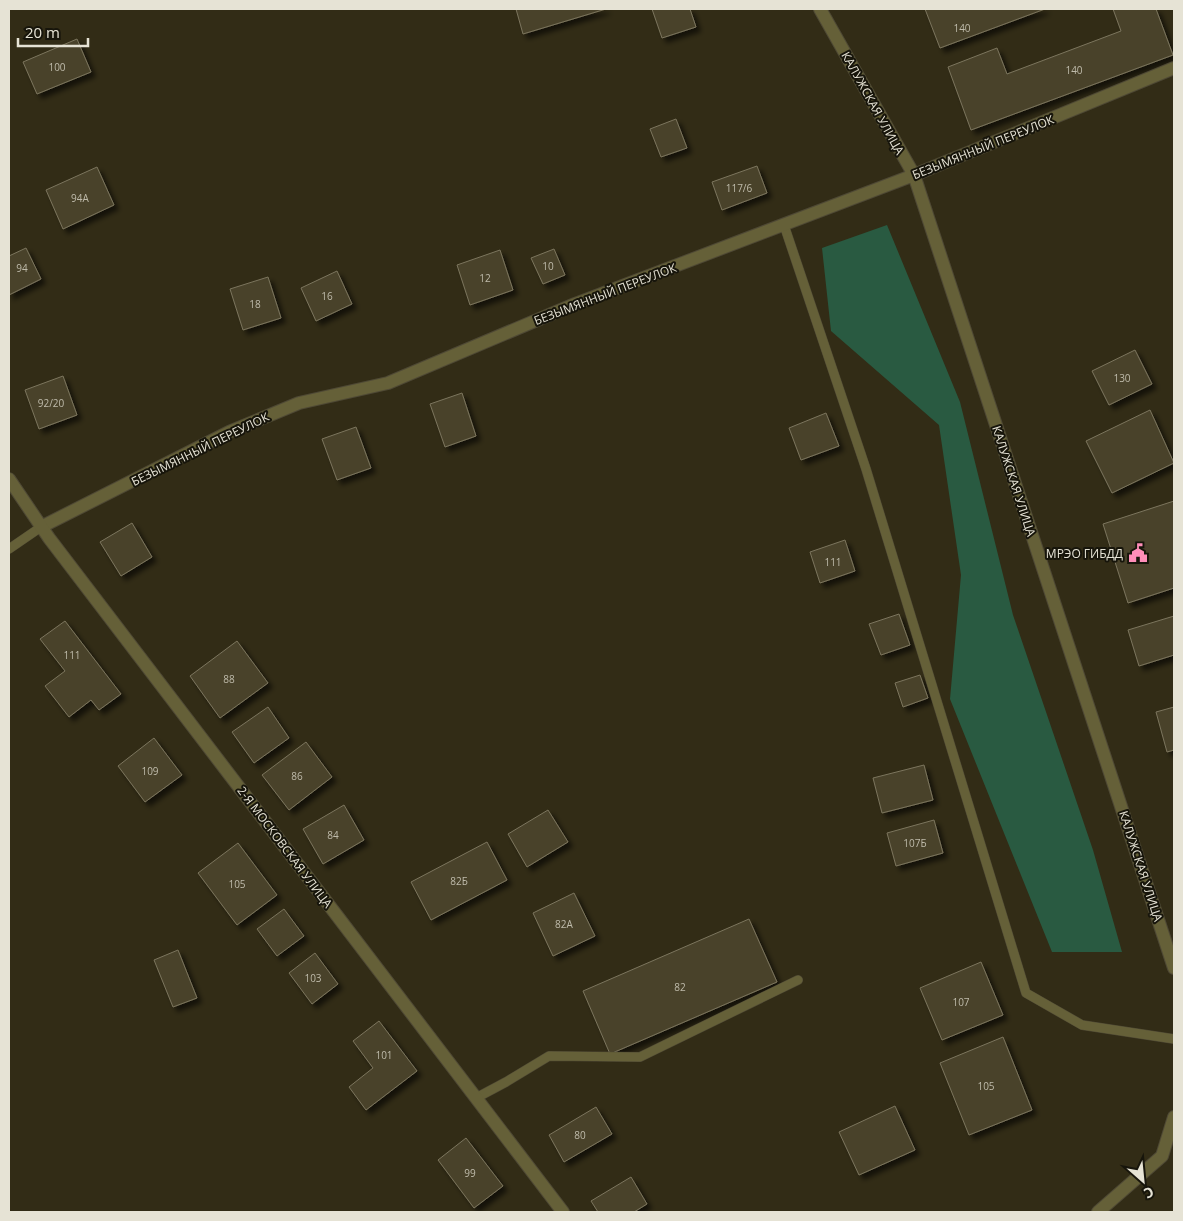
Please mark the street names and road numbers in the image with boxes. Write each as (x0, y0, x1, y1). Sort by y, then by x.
street label: КАЛУЖСКАЯ УЛИЦА (838, 48, 909, 158)
street label: БЕЗЫМЯННЫЙ ПЕРЕУЛОК (910, 110, 1057, 183)
street label: БЕЗЫМЯННЫЙ ПЕРЕУЛОК (531, 259, 679, 329)
street label: БЕЗЫМЯННЫЙ ПЕРЕУЛОК (128, 408, 272, 490)
street label: КАЛУЖСКАЯ УЛИЦА (988, 423, 1040, 539)
street label: 2-Я МОСКОВСКАЯ УЛИЦА (234, 783, 337, 912)
street label: КАЛУЖСКАЯ УЛИЦА (1115, 808, 1167, 924)

